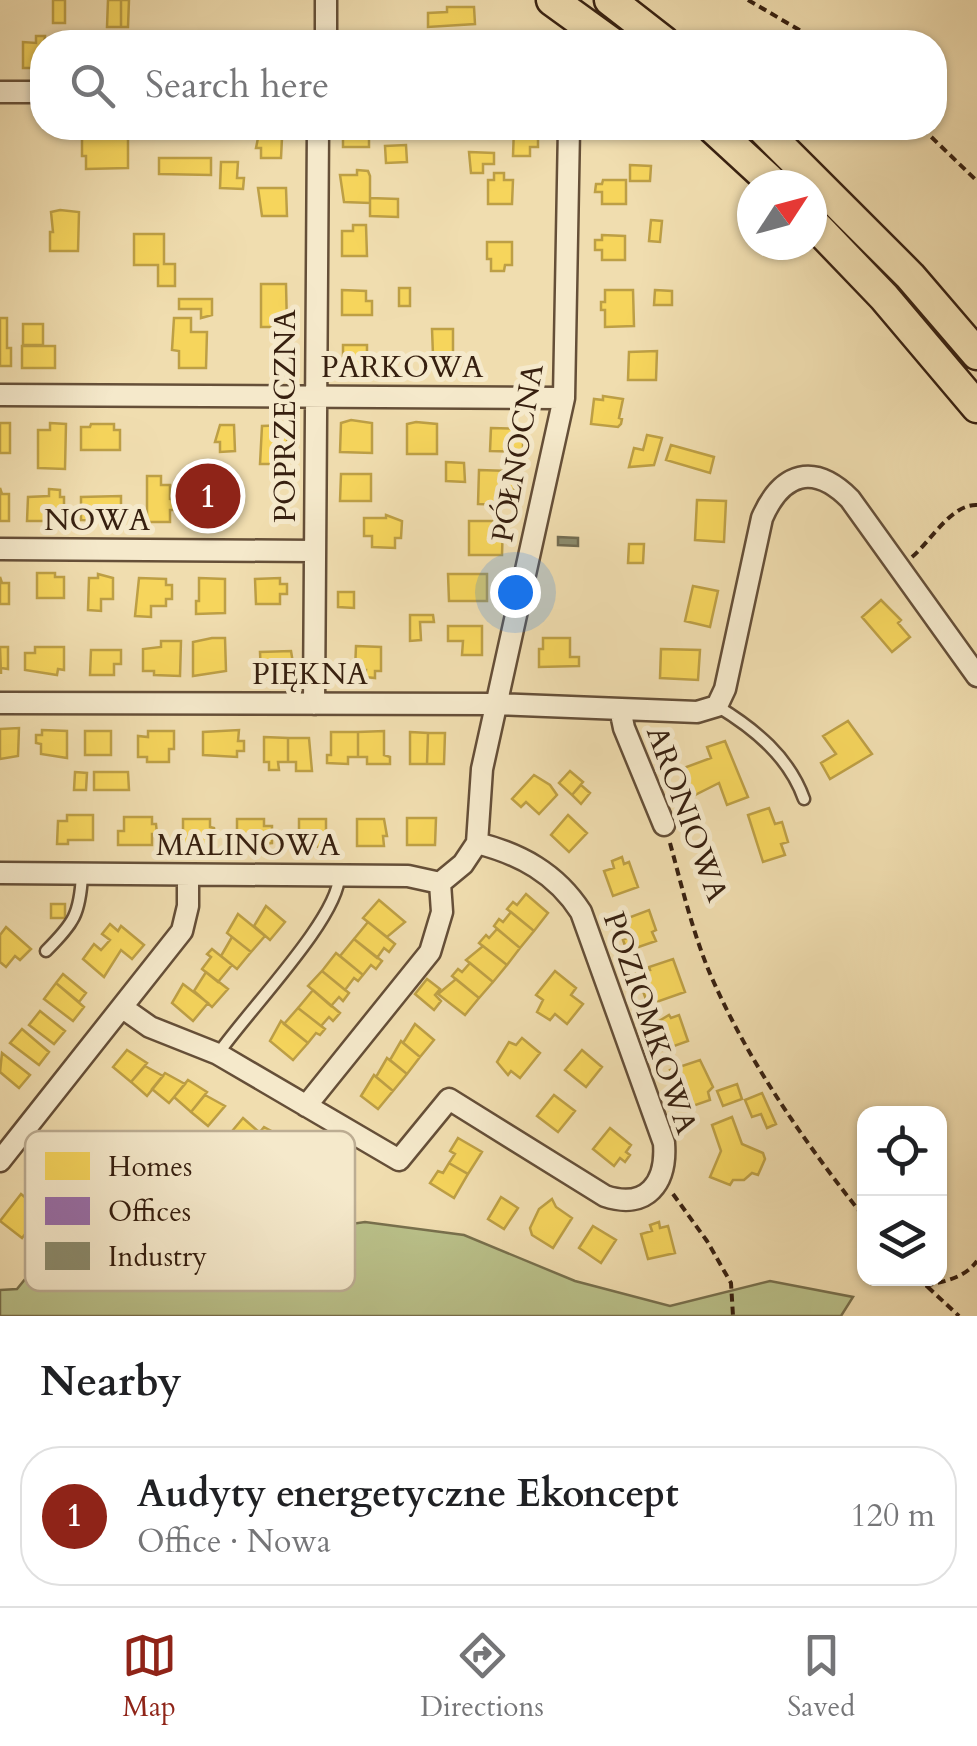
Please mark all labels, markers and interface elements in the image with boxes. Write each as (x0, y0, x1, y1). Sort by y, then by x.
search box (30, 30, 947, 140)
icon: search (65, 58, 120, 113)
text: Search here (145, 59, 329, 111)
north arrow (737, 170, 827, 260)
street label: POPRZECZNA (265, 309, 306, 523)
street label: PARKOWA (321, 347, 484, 388)
street label: PÓŁNOCNA (482, 360, 554, 546)
pin: 1 (176, 458, 240, 534)
street label: NOWA (44, 500, 151, 541)
your location (490, 567, 541, 618)
street label: PIĘKNA (252, 654, 369, 695)
street label: ARONIOWA (636, 720, 738, 908)
street label: MALINOWA (156, 825, 341, 866)
street label: POZIOMKOWA (593, 907, 707, 1140)
map controls (857, 1106, 947, 1286)
button: locate (857, 1106, 947, 1196)
legend (25, 1131, 355, 1291)
text: Homes (108, 1148, 192, 1186)
text: Offices (108, 1193, 191, 1231)
button: layers (857, 1196, 947, 1286)
text: Industry (108, 1238, 207, 1276)
text: Nearby (40, 1353, 182, 1410)
text: Audyty energetyczne Ekoncept (137, 1468, 679, 1520)
text: 1 (66, 1494, 83, 1538)
text: 120 m (850, 1494, 935, 1538)
text: Office · Nowa (137, 1520, 331, 1564)
tab: Map (122, 1628, 177, 1726)
tab: Directions (420, 1628, 544, 1726)
tab: Saved (787, 1628, 855, 1726)

